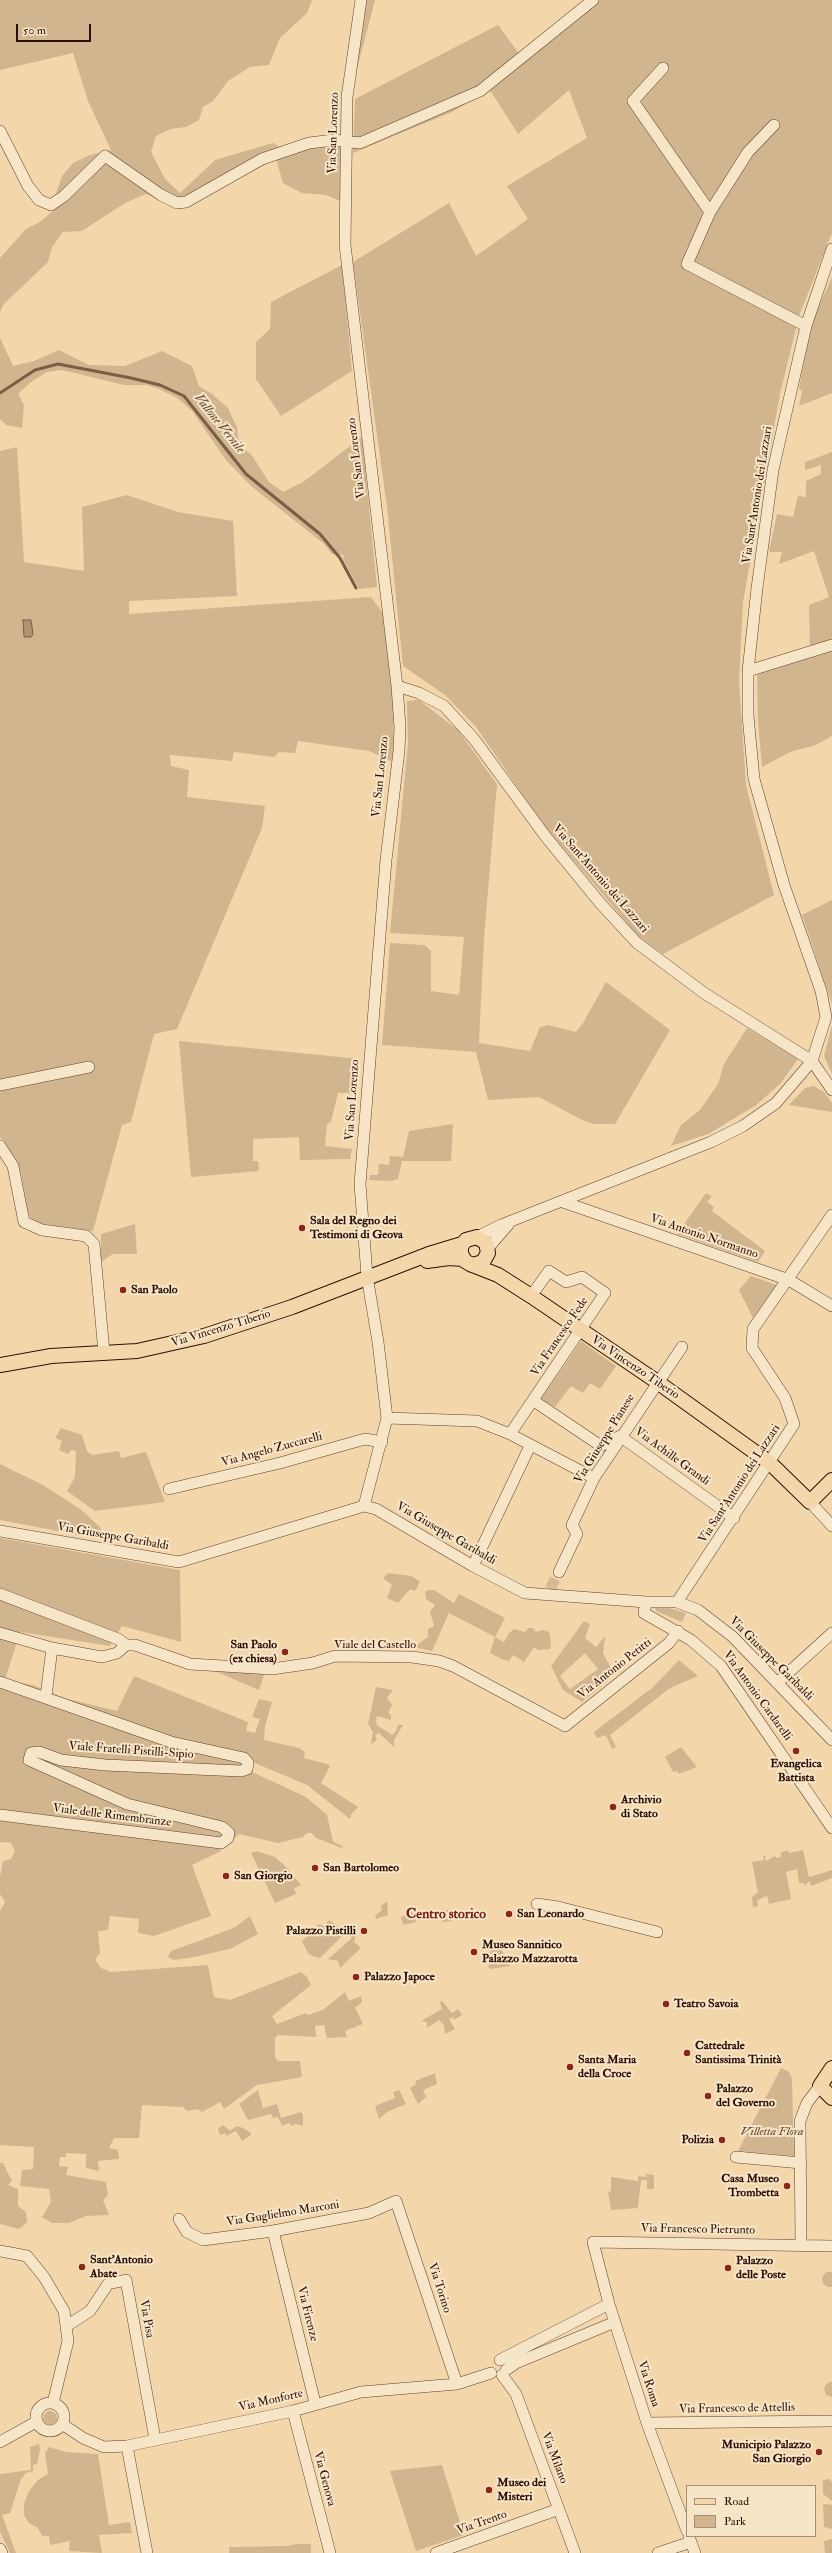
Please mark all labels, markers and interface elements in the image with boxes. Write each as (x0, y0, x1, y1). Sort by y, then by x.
scale bar (18, 16, 93, 42)
text: 50 m (23, 23, 46, 38)
street label: Via San Lorenzo (325, 92, 343, 174)
water label: Vallone Vernile (190, 391, 248, 457)
street label: Via San Lorenzo (345, 417, 369, 499)
street label: Via Sant'Antonio dei Lazzari (740, 425, 776, 565)
street label: Via San Lorenzo (370, 736, 392, 818)
street label: Via Sant'Antonio dei Lazzari (549, 822, 651, 936)
street label: Via San Lorenzo (343, 1059, 363, 1141)
street label: Via Antonio Normanno (648, 1212, 760, 1262)
place label: Sala del Regno dei Testimoni di Geova (310, 1214, 403, 1242)
marker: Sala del Regno dei Testimoni di Geova (297, 1223, 307, 1233)
place label: San Paolo (131, 1283, 178, 1297)
marker: San Paolo (118, 1285, 128, 1295)
street label: Via Francesco Fede (528, 1295, 592, 1379)
street label: Via Vincenzo Tiberio (170, 1307, 272, 1351)
street label: Via Vincenzo Tiberio (588, 1333, 682, 1403)
street label: Via Giuseppe Pianese (572, 1392, 638, 1486)
street label: Via Sant'Antonio dei Lazzari (696, 1422, 784, 1546)
street label: Via Achille Grandi (632, 1425, 712, 1489)
street label: Via Angelo Zuccarelli (220, 1430, 324, 1470)
street label: Via Giuseppe Garibaldi (394, 1500, 498, 1568)
street label: Via Giuseppe Garibaldi (56, 1520, 170, 1554)
street label: Via Giuseppe Garibaldi (726, 1614, 816, 1704)
street label: Via Antonio Petitti (575, 1636, 655, 1702)
place label: San Paolo (ex chiesa) (229, 1638, 277, 1666)
street label: Viale del Castello (334, 1638, 416, 1652)
marker: San Paolo (ex chiesa) (280, 1647, 290, 1657)
street label: Via Antonio Cardarelli (719, 1648, 795, 1744)
street label: Viale Fratelli Pistilli-Sipio (68, 1739, 194, 1763)
marker: Evangelica Battista (791, 1746, 801, 1756)
place label: Evangelica Battista (770, 1757, 822, 1785)
place label: Archivio di Stato (621, 1793, 661, 1821)
street label: Viale delle Rimembranze (52, 1802, 172, 1830)
marker: Archivio di Stato (608, 1802, 618, 1812)
place label: San Bartolomeo (323, 1861, 399, 1875)
marker: San Bartolomeo (310, 1863, 320, 1873)
place label: San Giorgio (234, 1869, 293, 1883)
marker: San Giorgio (221, 1871, 231, 1881)
district label: Centro storico (406, 1907, 486, 1923)
place label: San Leonardo (517, 1907, 584, 1921)
marker: San Leonardo (504, 1909, 514, 1919)
place label: Palazzo Pistilli (286, 1924, 356, 1938)
marker: Palazzo Pistilli (359, 1926, 369, 1936)
place label: Museo Sannitico Palazzo Mazzarotta (482, 1938, 578, 1966)
marker: Museo Sannitico Palazzo Mazzarotta (469, 1947, 479, 1957)
place label: Palazzo Japoce (364, 1970, 435, 1984)
marker: Palazzo Japoce (351, 1972, 361, 1982)
place label: Teatro Savoia (674, 1997, 738, 2011)
marker: Teatro Savoia (661, 1999, 671, 2009)
place label: Cattedrale Santissima Trinità (695, 2039, 781, 2067)
marker: Cattedrale Santissima Trinità (682, 2048, 692, 2058)
place label: Santa Maria della Croce (578, 2053, 636, 2081)
marker: Santa Maria della Croce (565, 2062, 575, 2072)
place label: Palazzo del Governo (716, 2082, 775, 2110)
marker: Palazzo del Governo (703, 2091, 713, 2101)
park label: Villetta Flora (740, 2125, 804, 2139)
place label: Polizia (681, 2133, 714, 2147)
marker: Polizia (717, 2135, 727, 2145)
place label: Casa Museo Trombetta (721, 2172, 779, 2200)
marker: Casa Museo Trombetta (782, 2181, 792, 2191)
street label: Via Guglielmo Marconi (226, 2198, 340, 2230)
street label: Via Francesco Pietrunto (641, 2222, 755, 2238)
place label: Sant'Antonio Abate (90, 2253, 153, 2281)
place label: Palazzo delle Poste (736, 2254, 786, 2282)
street label: Via Torino (424, 2261, 454, 2315)
marker: Sant'Antonio Abate (77, 2262, 87, 2272)
marker: Palazzo delle Poste (723, 2263, 733, 2273)
street label: Via Firenze (293, 2285, 321, 2343)
street label: Via Pisa (136, 2299, 156, 2339)
street label: Via Roma (634, 2359, 662, 2409)
street label: Via Monforte (238, 2387, 304, 2415)
street label: Via Francesco de Attellis (679, 2401, 795, 2417)
street label: Via Milano (538, 2430, 570, 2486)
place label: Municipio Palazzo San Giorgio (722, 2438, 811, 2466)
marker: Municipio Palazzo San Giorgio (814, 2447, 824, 2457)
street label: Via Genova (310, 2450, 338, 2508)
place label: Museo dei Misteri (497, 2476, 546, 2504)
marker: Museo dei Misteri (484, 2485, 494, 2495)
legend (686, 2485, 816, 2537)
text: Road (724, 2494, 749, 2509)
street label: Via Trento (455, 2508, 509, 2538)
text: Park (724, 2514, 746, 2529)

